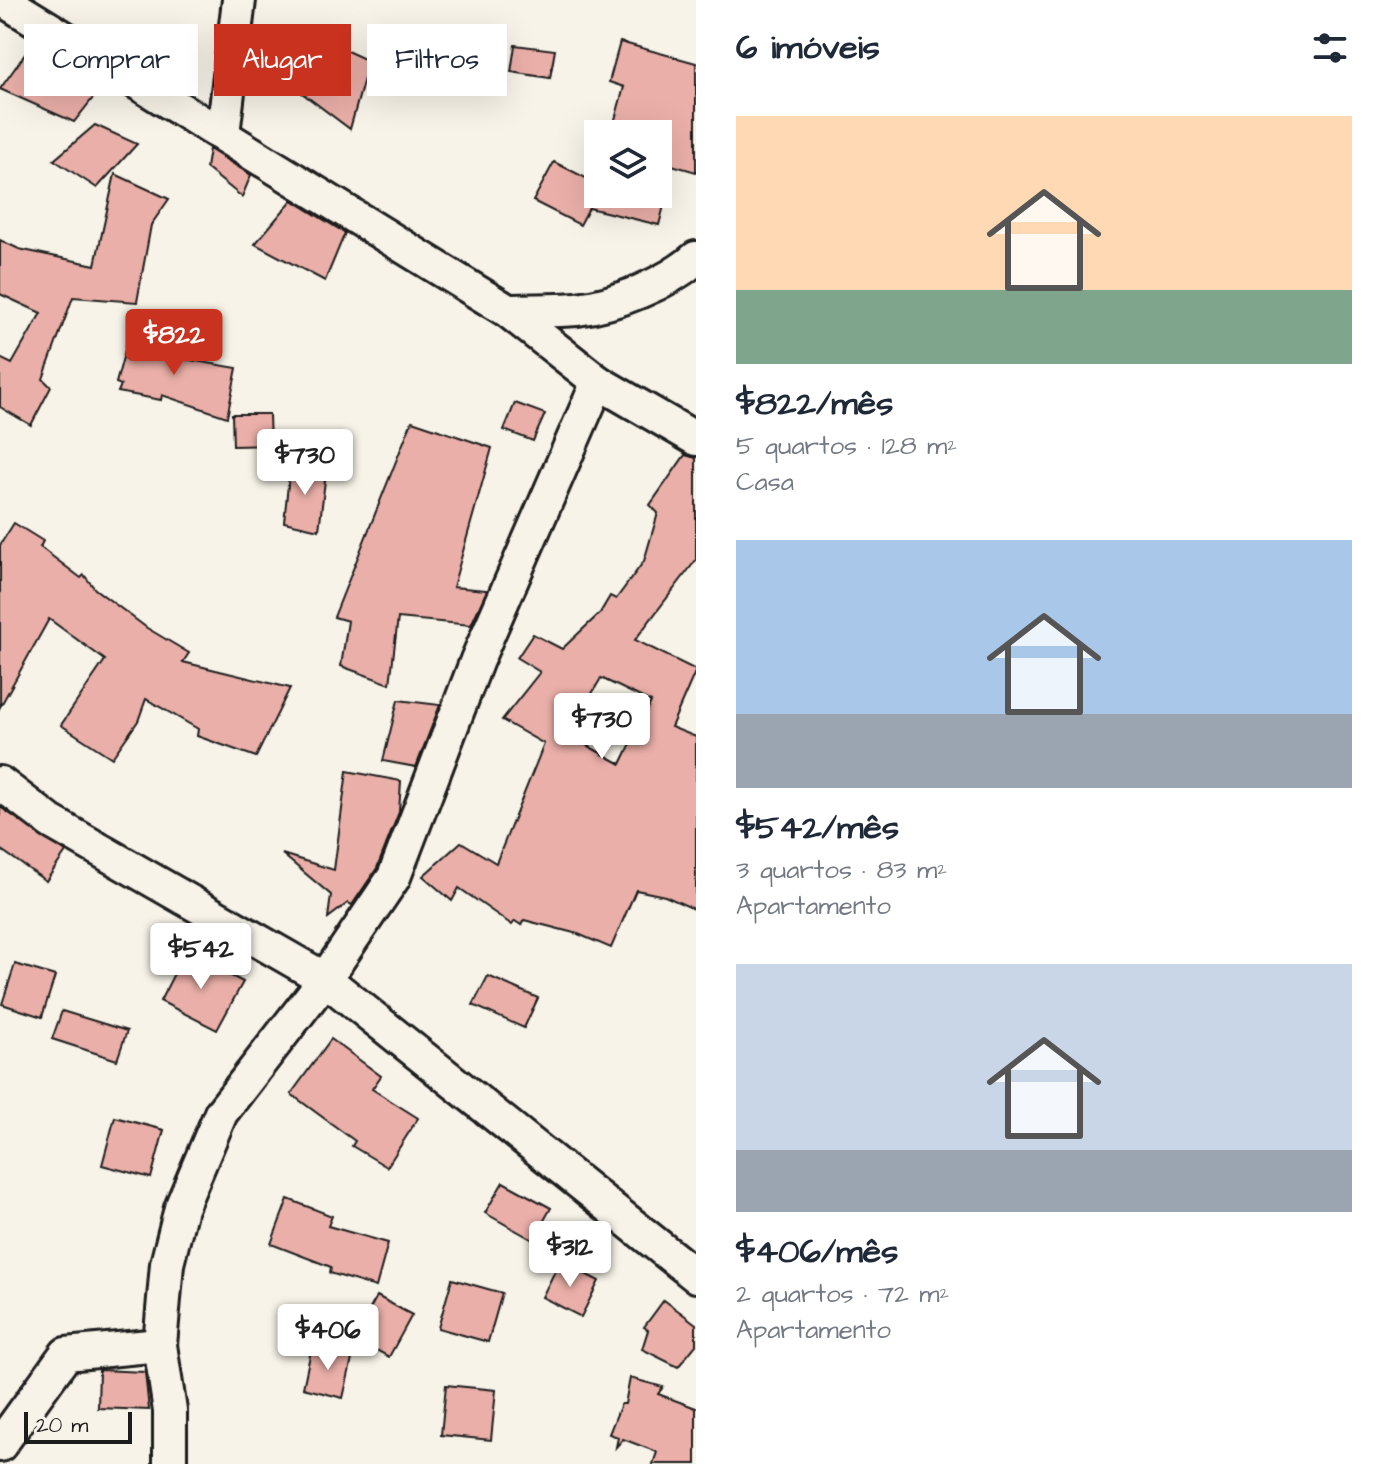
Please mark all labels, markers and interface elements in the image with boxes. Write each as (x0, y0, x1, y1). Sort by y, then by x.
chip: Comprar (24, 24, 198, 96)
chip: Alugar (214, 24, 351, 96)
chip: Filtros (367, 24, 507, 96)
text: 6 imóveis (736, 24, 880, 72)
icon: filters (1308, 26, 1352, 70)
map controls (584, 120, 672, 208)
button: layers (584, 120, 672, 208)
icon: home (972, 168, 1116, 312)
pin: $822 (127, 309, 221, 377)
text: $822 (143, 317, 205, 353)
text: $822/mês (736, 380, 893, 428)
text: 5 quartos · 128 m² (736, 428, 957, 464)
pin: $730 (258, 429, 352, 497)
text: $730 (275, 437, 335, 473)
text: Casa (736, 464, 794, 500)
icon: home (972, 592, 1116, 736)
pin: $730 (555, 693, 649, 761)
text: $730 (572, 701, 632, 737)
text: $542/mês (736, 804, 899, 852)
text: 3 quartos · 83 m² (736, 852, 947, 888)
text: Apartamento (736, 888, 891, 924)
pin: $542 (154, 923, 248, 991)
text: $542 (168, 931, 234, 967)
icon: home (972, 1016, 1116, 1160)
pin: $312 (523, 1221, 617, 1289)
text: $406/mês (736, 1228, 898, 1276)
text: $312 (547, 1229, 593, 1265)
text: 2 quartos · 72 m² (736, 1276, 949, 1312)
pin: $406 (281, 1304, 375, 1372)
text: $406 (296, 1312, 360, 1348)
text: Apartamento (736, 1312, 891, 1348)
scale bar (24, 1408, 132, 1444)
text: 20 m (36, 1410, 88, 1441)

